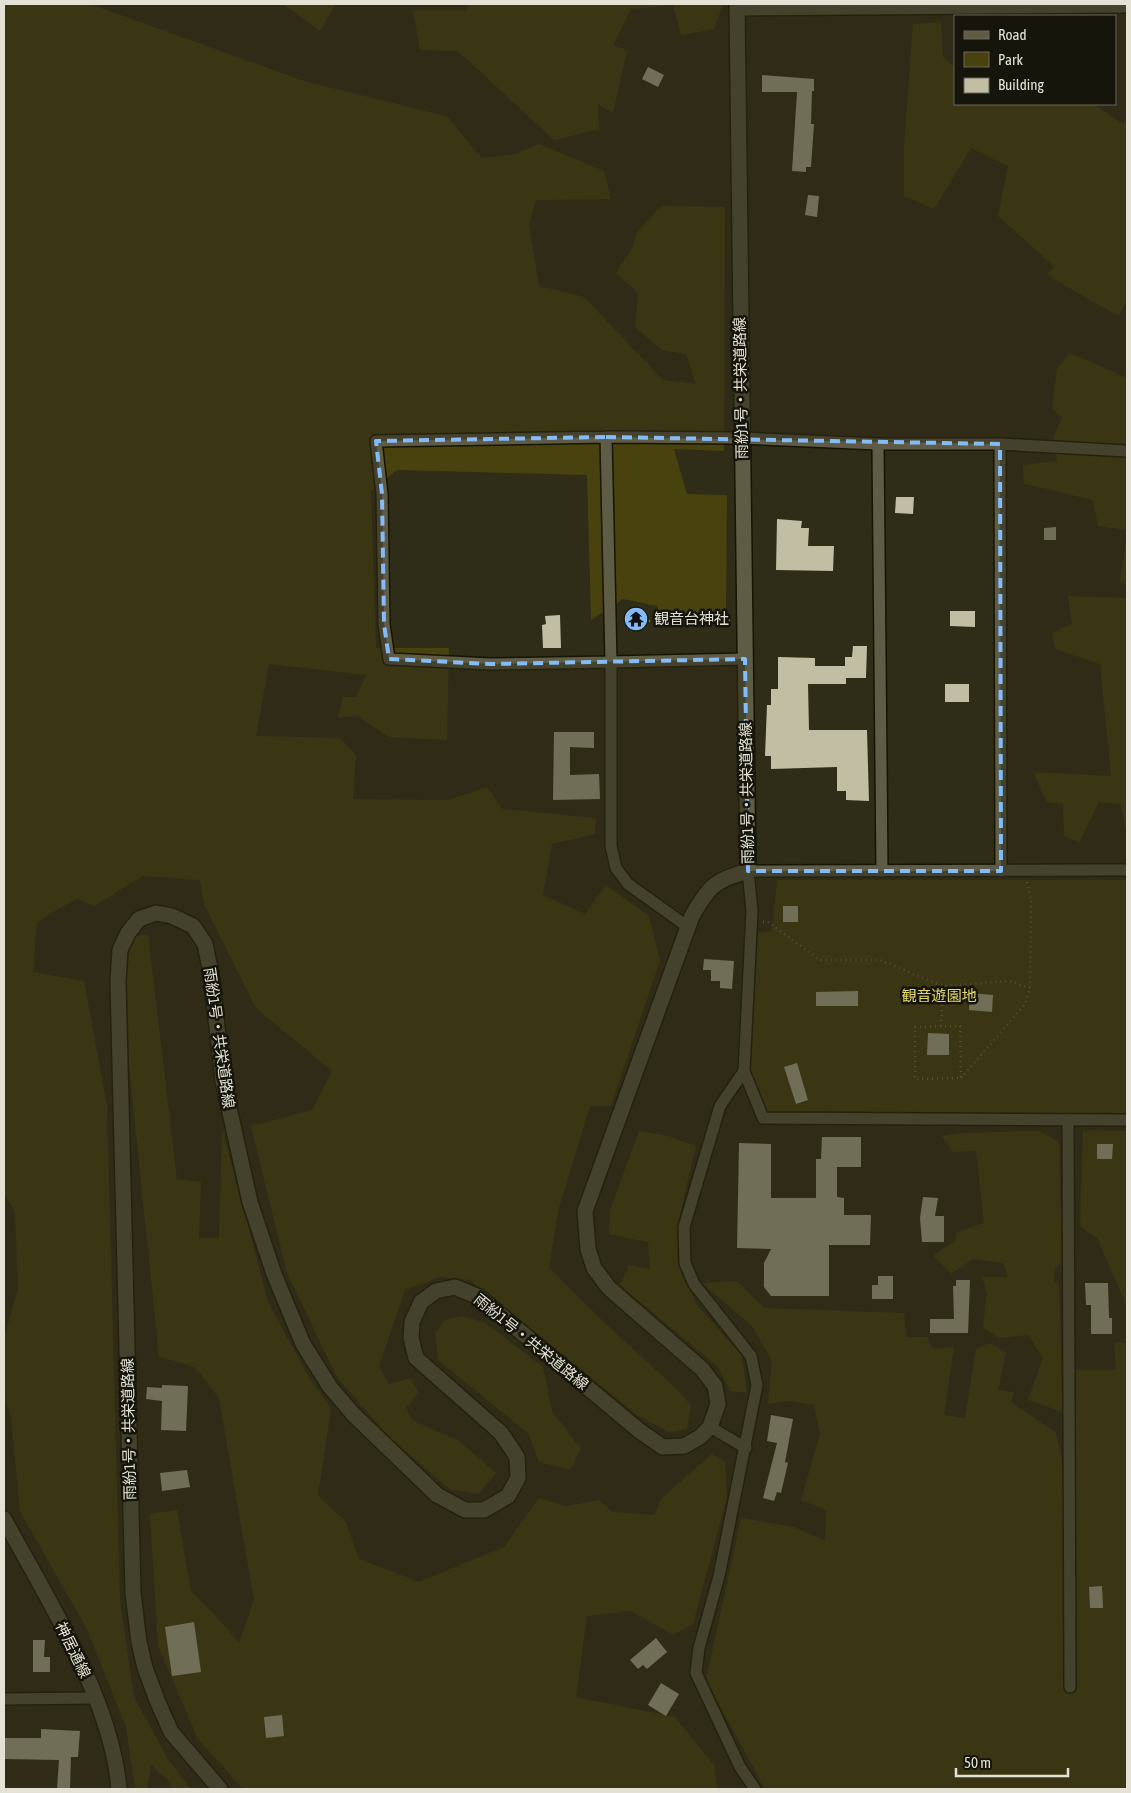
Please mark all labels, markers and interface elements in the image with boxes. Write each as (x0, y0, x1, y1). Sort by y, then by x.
legend (954, 15, 1116, 105)
text: Road (998, 26, 1027, 43)
text: Park (998, 51, 1023, 68)
text: Building (998, 76, 1044, 93)
street label: 雨紛1号・共栄道路線 (731, 317, 750, 459)
temple icon: 観音台神社 (623, 606, 649, 632)
place label: 観音台神社 (654, 610, 729, 627)
street label: 雨紛1号・共栄道路線 (737, 722, 756, 864)
street label: 雨紛1号・共栄道路線 (201, 966, 238, 1109)
park label: 観音遊園地 (901, 987, 977, 1004)
street label: 雨紛1号・共栄道路線 (471, 1290, 592, 1393)
street label: 雨紛1号・共栄道路線 (119, 1358, 138, 1500)
street label: 神居通線 (53, 1619, 94, 1680)
scale bar (956, 1746, 1068, 1778)
text: 50 m (964, 1754, 991, 1771)

